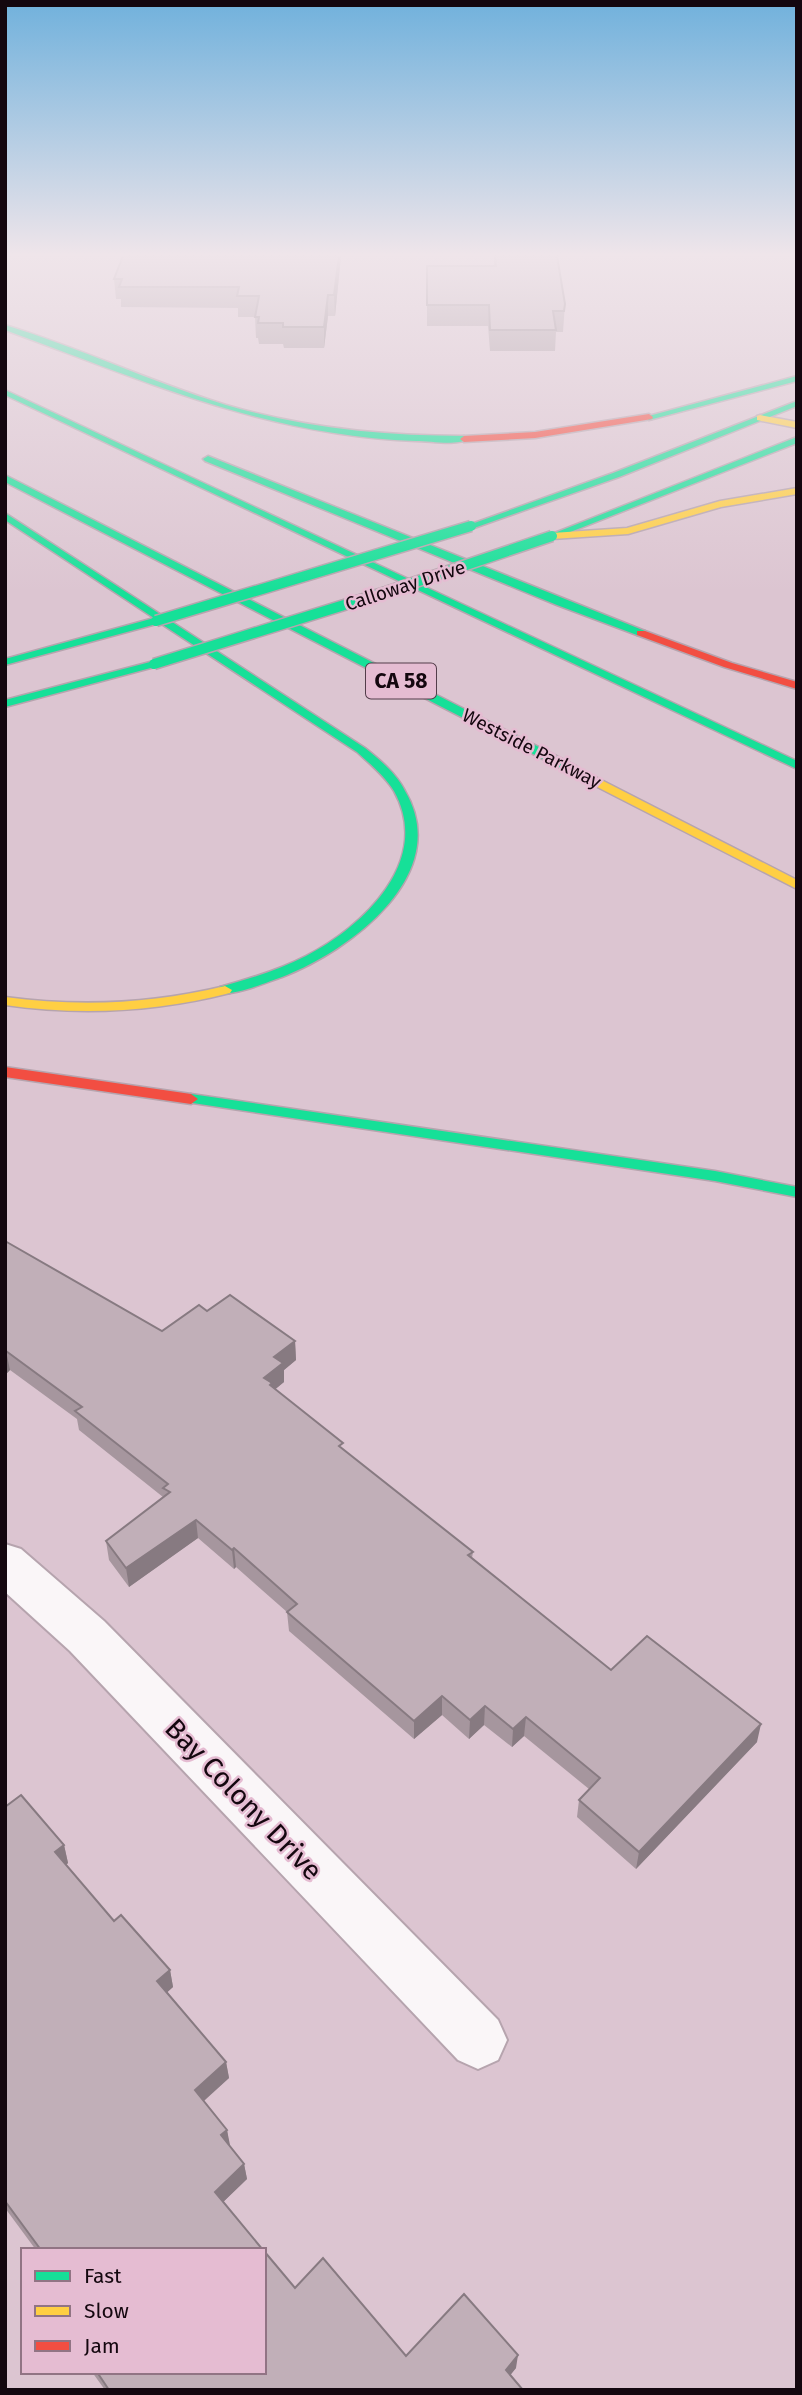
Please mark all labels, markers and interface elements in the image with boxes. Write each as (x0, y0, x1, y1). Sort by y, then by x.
street label: Calloway Drive (342, 555, 468, 616)
road number: CA 58 (366, 664, 436, 698)
street label: Westside Parkway (458, 704, 606, 794)
street label: Bay Colony Drive (158, 1712, 329, 1887)
legend (21, 2248, 266, 2374)
text: Fast (84, 2263, 122, 2289)
text: Slow (84, 2298, 129, 2324)
text: Jam (84, 2333, 120, 2359)

